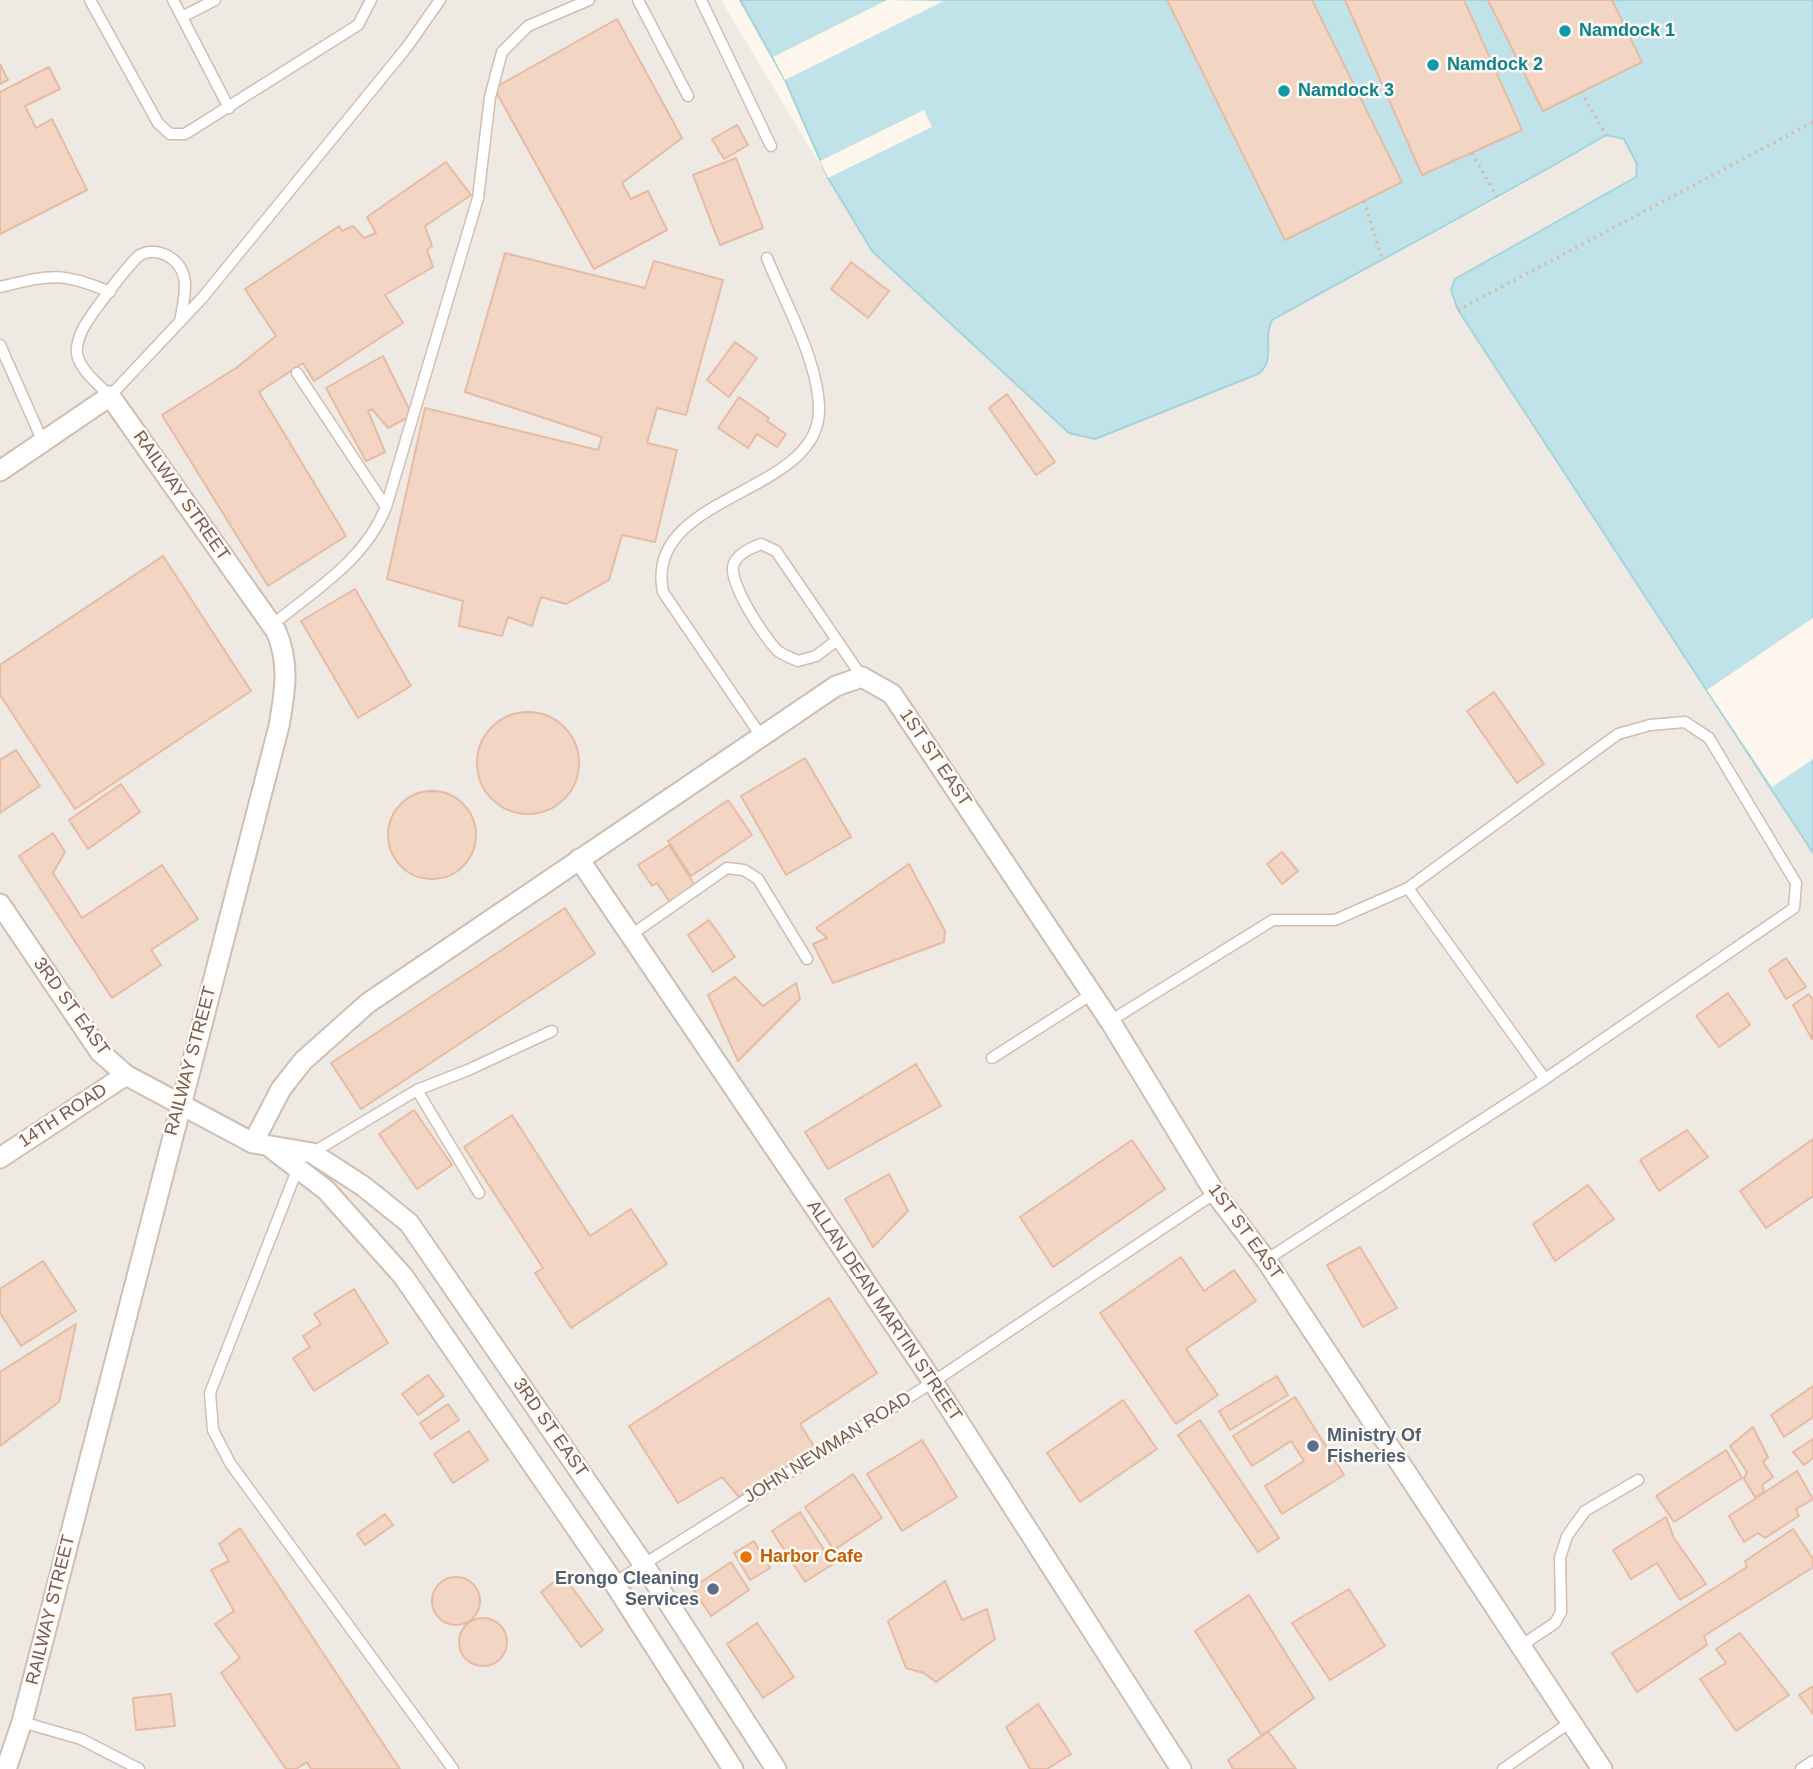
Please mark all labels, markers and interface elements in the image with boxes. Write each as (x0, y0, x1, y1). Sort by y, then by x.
place label: Namdock 1 (1579, 20, 1675, 42)
marker: Namdock 1 (1557, 23, 1573, 39)
place label: Namdock 2 (1447, 54, 1543, 76)
marker: Namdock 2 (1425, 57, 1441, 73)
place label: Namdock 3 (1298, 80, 1394, 102)
marker: Namdock 3 (1276, 83, 1292, 99)
street label: RAILWAY STREET (128, 427, 234, 565)
street label: 1ST ST EAST (894, 705, 976, 811)
street label: 3RD ST EAST (28, 954, 114, 1060)
street label: RAILWAY STREET (161, 984, 221, 1138)
street label: 14TH ROAD (15, 1079, 111, 1153)
street label: 1ST ST EAST (1203, 1180, 1287, 1284)
street label: ALLAN DEAN MARTIN STREET (802, 1196, 966, 1426)
street label: 3RD ST EAST (508, 1374, 592, 1482)
street label: JOHN NEWMAN ROAD (740, 1388, 916, 1508)
place label: Ministry Of Fisheries (1327, 1425, 1421, 1468)
marker: Ministry Of Fisheries (1305, 1438, 1321, 1454)
street label: RAILWAY STREET (22, 1533, 80, 1687)
place label: Harbor Cafe (760, 1546, 863, 1568)
marker: Harbor Cafe (738, 1549, 754, 1565)
place label: Erongo Cleaning Services (555, 1568, 699, 1610)
marker: Erongo Cleaning Services (705, 1581, 721, 1597)

